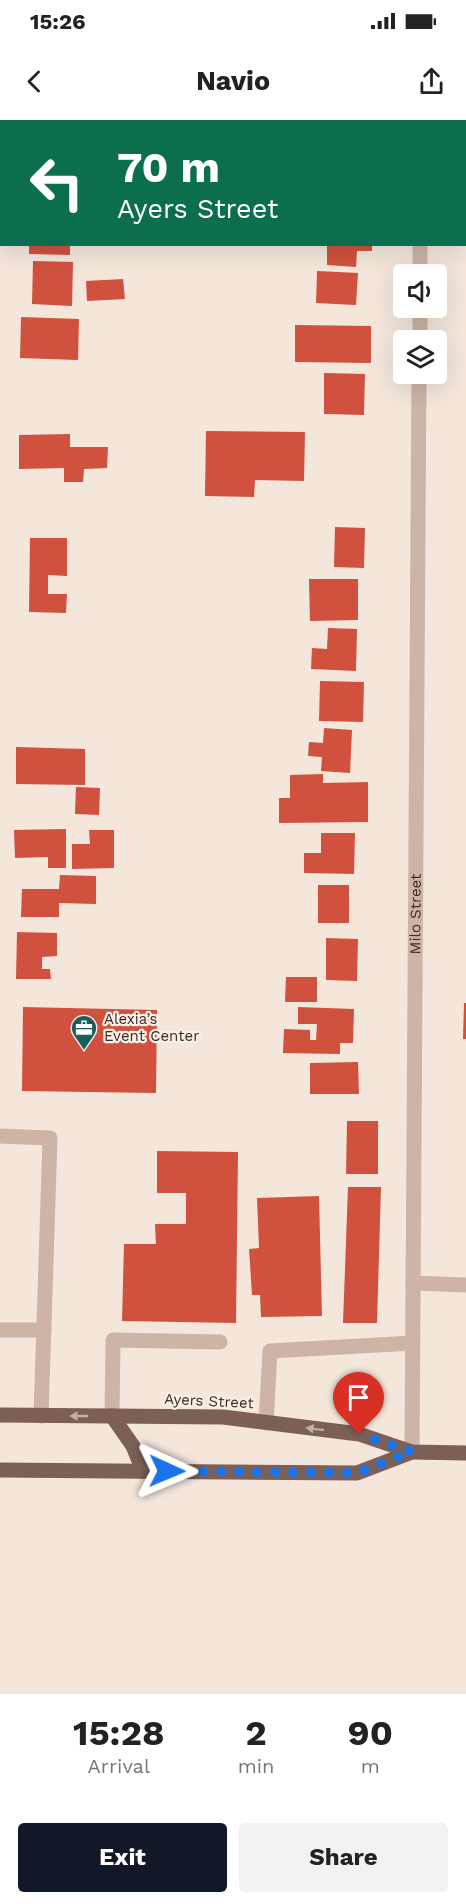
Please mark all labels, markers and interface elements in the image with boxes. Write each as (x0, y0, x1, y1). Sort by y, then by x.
text: 15:26 (30, 9, 86, 34)
icon: back (18, 65, 51, 98)
text: Navio (196, 65, 270, 97)
icon: share (415, 65, 448, 98)
text: 70 m (117, 143, 220, 192)
icon: left (18, 144, 96, 222)
text: Ayers Street (117, 193, 278, 225)
map controls (393, 264, 447, 384)
button: sound (393, 264, 447, 318)
button: layers (393, 330, 447, 384)
street label: Milo Street (406, 873, 425, 954)
place label: Alexia’s Event Center (104, 1010, 199, 1045)
office icon: Alexia’s Event Center (69, 1013, 99, 1051)
pin (333, 1372, 384, 1434)
icon: arrive (342, 1381, 375, 1414)
street label: Ayers Street (164, 1390, 255, 1412)
one-way arrow (69, 1411, 88, 1421)
one-way arrow (306, 1424, 325, 1433)
position arrow (135, 1439, 199, 1503)
text: 15:28 (73, 1712, 165, 1754)
text: 2 (245, 1712, 267, 1754)
text: 90 (348, 1712, 393, 1754)
text: Arrival (88, 1754, 150, 1778)
text: min (238, 1754, 274, 1778)
text: m (361, 1754, 380, 1778)
button: Exit (18, 1823, 227, 1892)
button: Share (239, 1823, 448, 1892)

